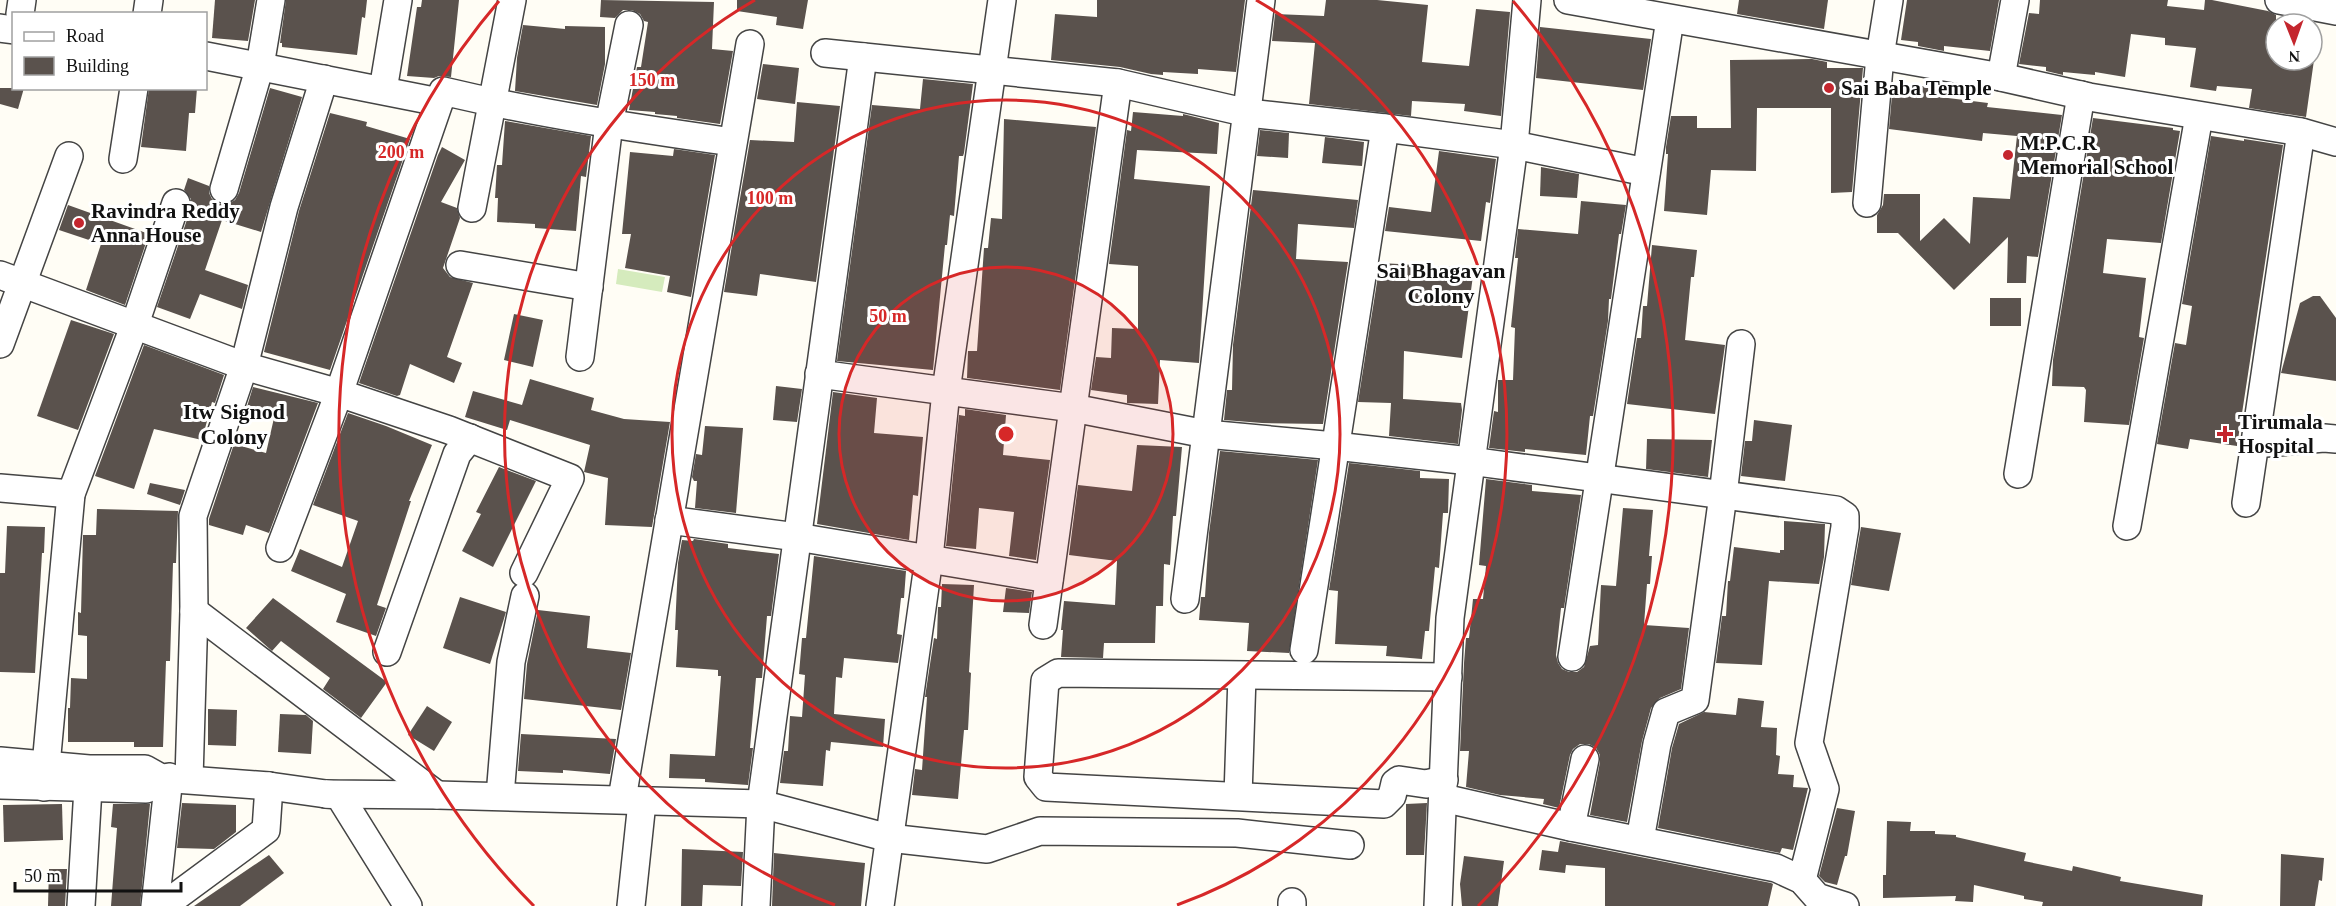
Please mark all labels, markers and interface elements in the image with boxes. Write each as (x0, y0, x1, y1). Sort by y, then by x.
legend (12, 12, 207, 90)
north arrow (2264, 12, 2324, 72)
text: Road (66, 26, 104, 46)
text: N (2288, 48, 2300, 65)
text: Building (66, 56, 129, 76)
text: 150 m (629, 70, 675, 90)
place label: Sai Baba Temple (1841, 76, 1992, 100)
marker: Sai Baba Temple (1822, 81, 1836, 95)
place label: M.P.C.R Memorial School (2020, 131, 2174, 179)
text: 200 m (378, 142, 424, 162)
marker: M.P.C.R Memorial School (2001, 148, 2015, 162)
text: 100 m (747, 188, 793, 208)
place label: Ravindra Reddy Anna House (91, 199, 240, 247)
marker: Ravindra Reddy Anna House (72, 216, 86, 230)
district label: Sai Bhagavan Colony (1377, 258, 1506, 308)
text: 50 m (869, 306, 907, 326)
district label: Itw Signod Colony (183, 399, 285, 449)
place label: Tirumala Hospital (2238, 410, 2323, 458)
centre of rings (996, 424, 1016, 444)
marker: Tirumala Hospital (2216, 425, 2234, 443)
scale bar (15, 855, 182, 893)
text: 50 m (24, 866, 61, 886)

